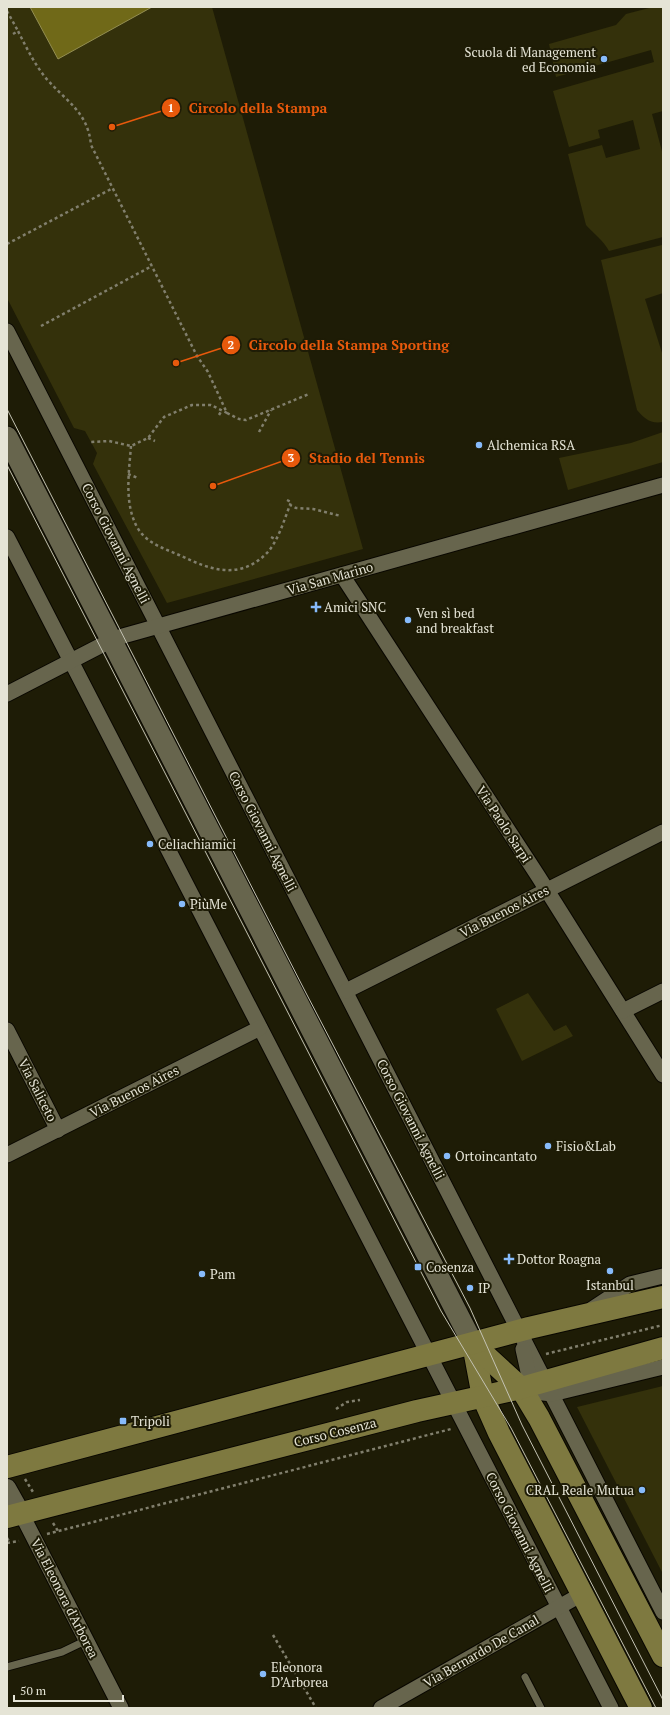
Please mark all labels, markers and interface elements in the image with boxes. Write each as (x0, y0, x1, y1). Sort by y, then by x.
place label: Scuola di Management ed Economia (465, 43, 596, 76)
marker: Scuola di Management ed Economia (599, 54, 609, 64)
callout: Circolo della Stampa (161, 95, 335, 121)
text: Circolo della Stampa (189, 98, 328, 117)
text: 1 (168, 100, 174, 115)
callout: Circolo della Stampa Sporting (221, 332, 457, 358)
text: Circolo della Stampa Sporting (249, 335, 450, 354)
text: 2 (228, 337, 235, 352)
place label: Alchemica RSA (487, 436, 575, 454)
marker: Alchemica RSA (474, 440, 484, 450)
callout: Stadio del Tennis (281, 445, 433, 471)
text: Stadio del Tennis (309, 448, 425, 467)
text: 3 (288, 450, 295, 465)
street label: Corso Giovanni Agnelli (78, 480, 154, 606)
street label: Via San Marino (285, 557, 375, 599)
place label: Amici SNC (324, 598, 386, 616)
marker: Amici SNC (311, 602, 321, 612)
place label: Ven sì bed and breakfast (416, 604, 494, 637)
marker: Ven sì bed and breakfast (403, 615, 413, 625)
street label: Corso Giovanni Agnelli (225, 768, 301, 894)
street label: Via Paolo Sarpi (472, 782, 536, 866)
place label: Celiachiamici (158, 835, 236, 853)
marker: Celiachiamici (145, 839, 155, 849)
street label: Via Buenos Aires (456, 881, 552, 941)
place label: PiùMe (190, 895, 227, 913)
marker: PiùMe (177, 899, 187, 909)
street label: Via Saliceto (14, 1056, 62, 1124)
street label: Corso Giovanni Agnelli (373, 1056, 449, 1182)
street label: Via Buenos Aires (86, 1061, 182, 1121)
place label: Fisio&Lab (556, 1137, 616, 1155)
marker: Fisio&Lab (543, 1141, 553, 1151)
place label: Ortoincantato (455, 1147, 537, 1165)
marker: Ortoincantato (442, 1151, 452, 1161)
place label: Dottor Roagna (517, 1250, 602, 1268)
marker: Dottor Roagna (504, 1254, 514, 1264)
place label: Cosenza (426, 1258, 474, 1276)
marker: Cosenza (413, 1262, 423, 1272)
place label: Pam (210, 1265, 236, 1283)
marker: Istanbul (605, 1266, 615, 1276)
marker: Pam (197, 1269, 207, 1279)
place label: Istanbul (586, 1276, 634, 1294)
place label: IP (478, 1279, 491, 1297)
marker: IP (465, 1283, 475, 1293)
place label: Tripoli (131, 1412, 170, 1430)
street label: Corso Cosenza (292, 1413, 378, 1451)
marker: Tripoli (118, 1416, 128, 1426)
street label: Corso Giovanni Agnelli (482, 1469, 558, 1595)
place label: CRAL Reale Mutua (526, 1481, 634, 1499)
marker: CRAL Reale Mutua (637, 1485, 647, 1495)
street label: Via Eleonora d'Arborea (27, 1535, 103, 1661)
street label: Via Bernardo De Canal (420, 1610, 542, 1692)
place label: Eleonora D’Arborea (271, 1658, 329, 1691)
marker: Eleonora D’Arborea (258, 1669, 268, 1679)
scale bar (14, 1677, 123, 1703)
text: 50 m (20, 1683, 47, 1698)

